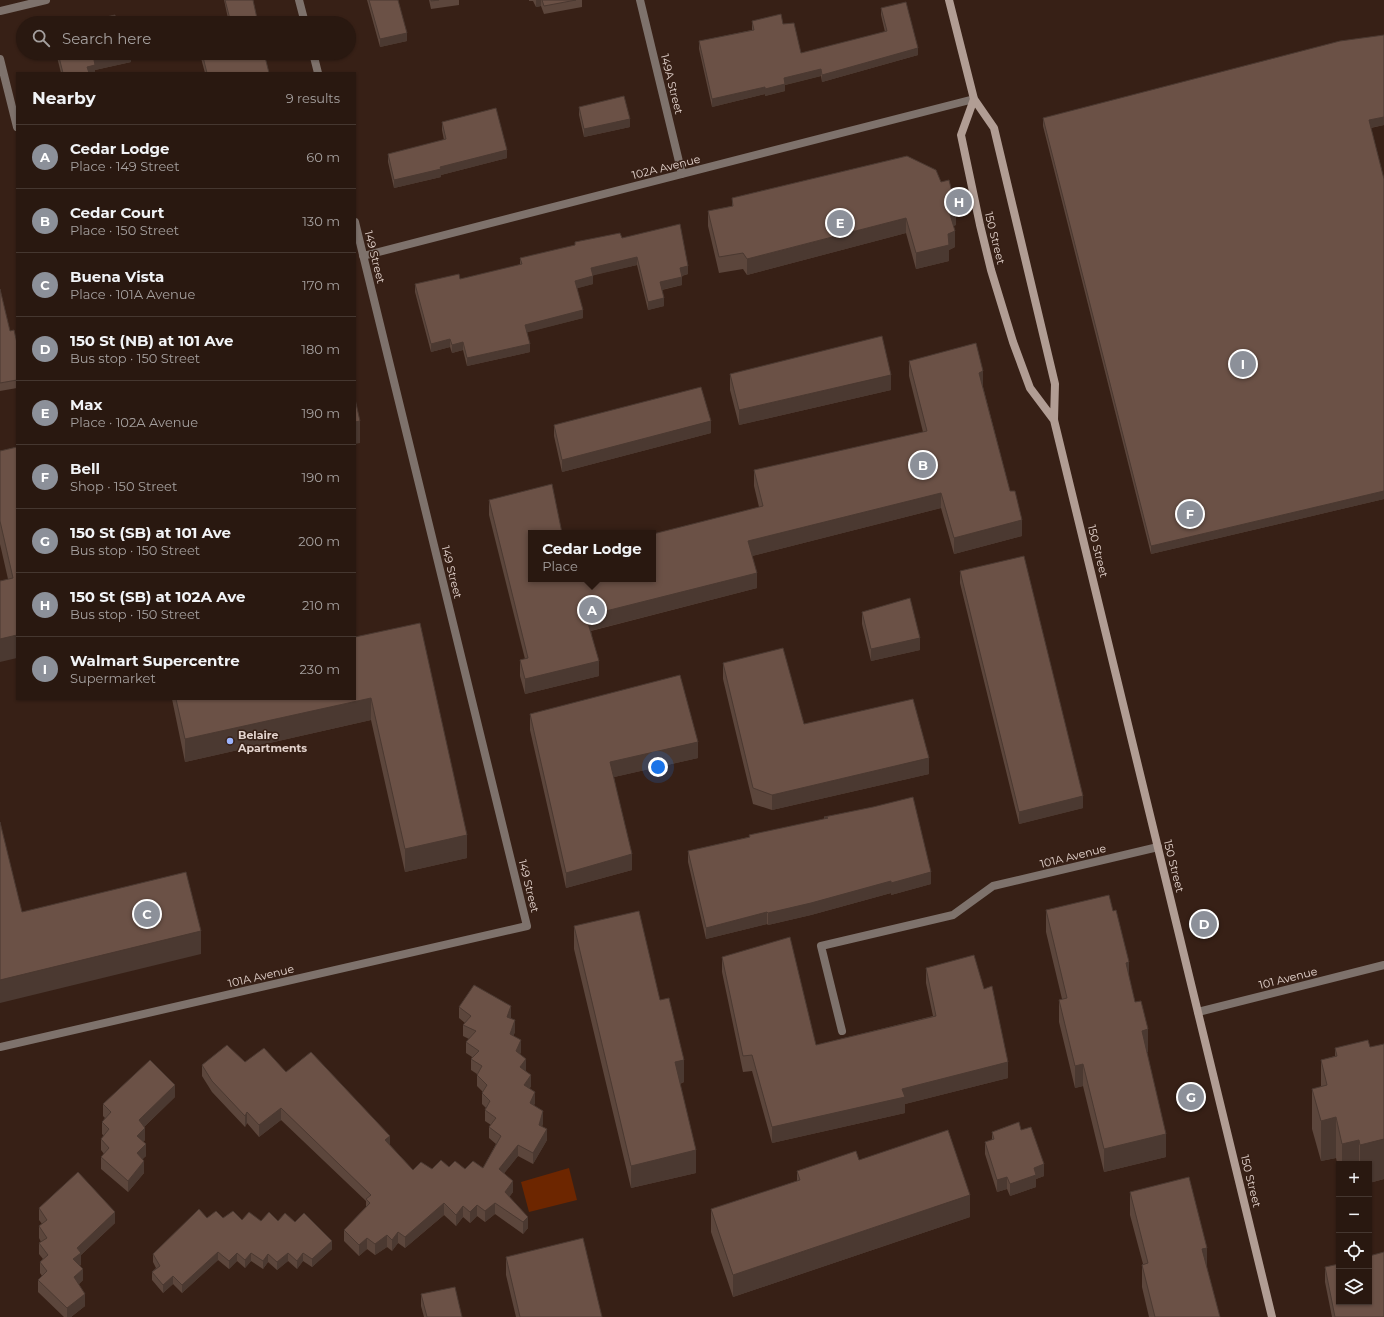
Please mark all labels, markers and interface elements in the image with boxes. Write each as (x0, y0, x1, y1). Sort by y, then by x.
search box (16, 16, 356, 60)
icon: search (30, 27, 52, 49)
text: Search here (62, 29, 151, 48)
street label: 149A Street (658, 52, 686, 116)
text: Nearby (32, 88, 96, 108)
text: 9 results (286, 90, 340, 106)
text: Cedar Lodge (70, 139, 170, 158)
text: A (40, 149, 50, 165)
text: 60 m (306, 149, 340, 165)
street label: 102A Avenue (630, 152, 702, 182)
text: Place · 149 Street (70, 158, 179, 174)
pin: H (946, 187, 972, 217)
text: Cedar Court (70, 203, 164, 222)
pin: E (827, 208, 853, 238)
street label: 150 Street (982, 210, 1008, 266)
text: B (40, 213, 50, 229)
text: 130 m (302, 213, 340, 229)
text: Place · 150 Street (70, 222, 179, 238)
street label: 149 Street (362, 229, 388, 285)
text: Buena Vista (70, 267, 164, 286)
text: C (40, 277, 50, 293)
text: 170 m (302, 277, 340, 293)
text: Place · 101A Avenue (70, 286, 195, 302)
text: 150 St (NB) at 101 Ave (70, 331, 234, 350)
text: D (40, 341, 50, 357)
text: 180 m (301, 341, 340, 357)
pin: I (1230, 349, 1256, 379)
text: Bus stop · 150 Street (70, 350, 200, 366)
text: Max (70, 395, 103, 414)
text: E (41, 405, 49, 421)
text: 190 m (302, 405, 340, 421)
text: Place · 102A Avenue (70, 414, 198, 430)
pin: B (910, 450, 936, 480)
text: Bell (70, 459, 100, 478)
text: F (41, 469, 49, 485)
text: 190 m (302, 469, 340, 485)
text: Shop · 150 Street (70, 478, 177, 494)
pin: F (1177, 499, 1203, 529)
text: 150 St (SB) at 101 Ave (70, 523, 231, 542)
street label: 150 Street (1085, 523, 1111, 579)
popup (528, 530, 656, 582)
text: G (40, 533, 50, 549)
text: 200 m (298, 533, 340, 549)
text: Cedar Lodge (542, 539, 642, 558)
text: Bus stop · 150 Street (70, 542, 200, 558)
street label: 149 Street (439, 544, 465, 600)
text: Place (542, 558, 578, 574)
text: 150 St (SB) at 102A Ave (70, 587, 246, 606)
pin: A (579, 595, 605, 625)
text: H (40, 597, 50, 613)
text: 210 m (302, 597, 340, 613)
text: Bus stop · 150 Street (70, 606, 200, 622)
text: Walmart Supercentre (70, 651, 240, 670)
text: I (43, 661, 47, 677)
text: 230 m (299, 661, 340, 677)
text: Supermarket (70, 670, 156, 686)
place label: Belaire Apartments (237, 728, 307, 755)
marker: Belaire Apartments (225, 736, 235, 746)
your location (648, 757, 668, 777)
street label: 150 Street (1161, 838, 1187, 894)
street label: 101A Avenue (1039, 841, 1108, 871)
street label: 149 Street (516, 858, 542, 914)
pin: C (134, 899, 160, 929)
pin: D (1191, 909, 1217, 939)
street label: 101A Avenue (227, 962, 296, 990)
street label: 101 Avenue (1257, 964, 1319, 992)
pin: G (1178, 1082, 1204, 1112)
street label: 150 Street (1238, 1153, 1264, 1209)
map controls (1336, 1161, 1372, 1305)
button: + (1336, 1161, 1372, 1197)
button: − (1336, 1197, 1372, 1233)
button: locate (1336, 1233, 1372, 1269)
button: layers (1336, 1269, 1372, 1305)

